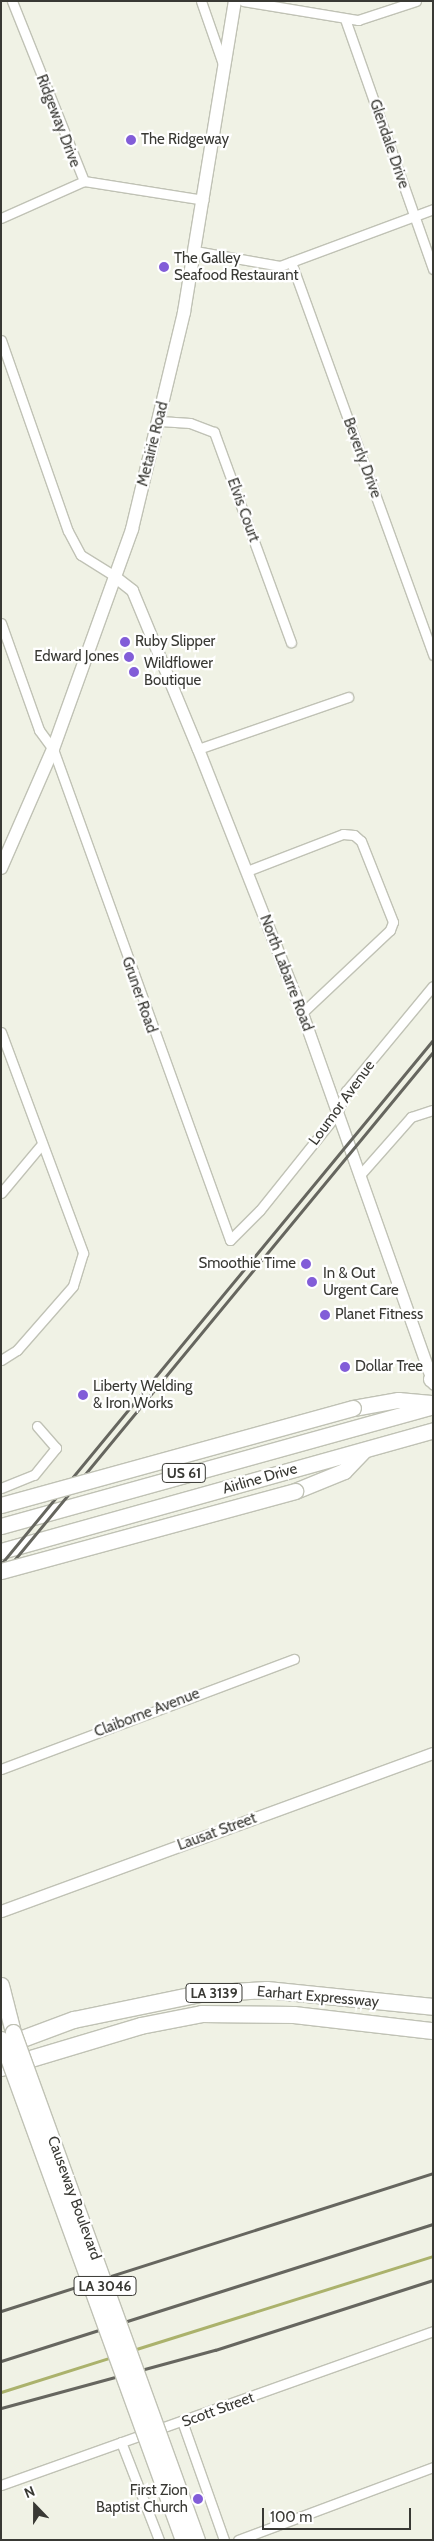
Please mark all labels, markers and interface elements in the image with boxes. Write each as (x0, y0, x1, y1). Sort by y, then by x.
street label: Ridgeway Drive (32, 72, 84, 170)
street label: Glendale Drive (365, 97, 413, 191)
place label: The Ridgeway (141, 131, 229, 149)
marker: The Ridgeway (125, 134, 137, 146)
place label: The Galley Seafood Restaurant (174, 249, 298, 284)
marker: The Galley Seafood Restaurant (158, 261, 170, 273)
street label: Metairie Road (134, 400, 172, 488)
street label: Beverly Drive (339, 415, 385, 501)
street label: Elvis Court (223, 476, 263, 544)
place label: Ruby Slipper (135, 633, 215, 651)
marker: Ruby Slipper (119, 636, 131, 648)
place label: Edward Jones (34, 648, 119, 666)
marker: Edward Jones (123, 651, 135, 663)
place label: Wildflower Boutique (144, 654, 213, 689)
marker: Wildflower Boutique (128, 666, 140, 678)
street label: North Labarre Road (256, 912, 316, 1034)
street label: Gruner Road (118, 955, 160, 1035)
street label: Loumor Avenue (305, 1057, 379, 1149)
place label: Smoothie Time (198, 1255, 296, 1273)
marker: Smoothie Time (300, 1258, 312, 1270)
place label: In & Out Urgent Care (323, 1264, 399, 1299)
marker: In & Out Urgent Care (305, 1275, 319, 1289)
place label: Planet Fitness (335, 1306, 423, 1324)
marker: Planet Fitness (319, 1309, 331, 1321)
place label: Dollar Tree (355, 1358, 423, 1376)
marker: Dollar Tree (339, 1361, 351, 1373)
place label: Liberty Welding & Iron Works (93, 1377, 193, 1412)
marker: Liberty Welding & Iron Works (77, 1389, 89, 1401)
street label: Airline Drive (221, 1460, 299, 1498)
road number: US 61 (162, 1462, 206, 1485)
street label: Claiborne Avenue (92, 1685, 202, 1741)
street label: Lausat Street (175, 1809, 259, 1855)
road number: LA 3139 (185, 1982, 243, 2005)
street label: Earhart Expressway (256, 1983, 380, 2011)
street label: Causeway Boulevard (43, 2134, 105, 2262)
road number: LA 3046 (72, 2274, 138, 2298)
street label: Scott Street (179, 2389, 257, 2431)
north arrow (10, 2481, 60, 2531)
place label: First Zion Baptist Church (96, 2481, 188, 2516)
text: N (21, 2482, 37, 2502)
marker: First Zion Baptist Church (192, 2493, 204, 2505)
scale bar (264, 2498, 413, 2530)
text: 100 m (270, 2508, 312, 2526)

